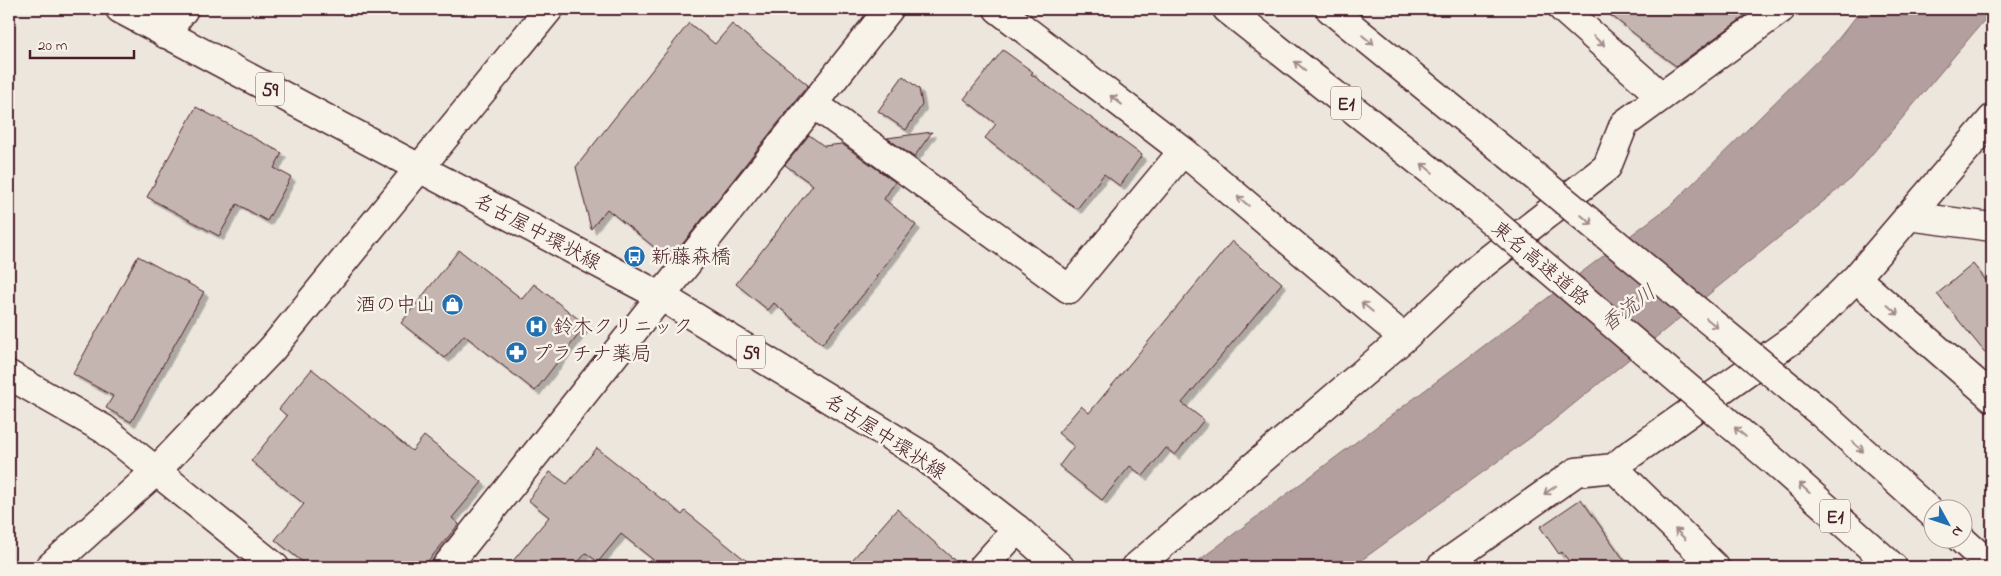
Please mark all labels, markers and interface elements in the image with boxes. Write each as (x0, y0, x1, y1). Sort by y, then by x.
scale bar (30, 28, 134, 60)
one-way arrow (1361, 34, 1374, 45)
text: 20 m (38, 35, 68, 57)
one-way arrow (1593, 35, 1606, 47)
one-way arrow (1293, 61, 1307, 71)
road number: 59 (256, 72, 284, 106)
road number: E1 (1331, 86, 1361, 120)
one-way arrow (1110, 94, 1123, 105)
one-way arrow (1420, 162, 1433, 173)
street label: 名古屋中環状線 (468, 188, 605, 279)
one-way arrow (1236, 196, 1249, 207)
one-way arrow (1580, 214, 1593, 225)
street label: 東名高速道路 (1484, 215, 1595, 315)
bus stop icon: 新藤森橋 (623, 244, 647, 268)
place label: 新藤森橋 (651, 244, 731, 273)
water label: 香流川 (1595, 279, 1663, 341)
place label: 酒の中山 (356, 292, 436, 321)
shop icon: 酒の中山 (440, 292, 464, 316)
one-way arrow (1360, 301, 1373, 312)
one-way arrow (1886, 305, 1899, 316)
hospital icon: 鈴木クリニック (525, 314, 549, 338)
place label: 鈴木クリニック (553, 314, 693, 343)
one-way arrow (1705, 318, 1718, 329)
road number: 59 (737, 336, 765, 368)
pharmacy icon: プラチナ薬局 (504, 341, 528, 365)
place label: プラチナ薬局 (532, 341, 652, 370)
street label: 名古屋中環状線 (818, 388, 951, 488)
one-way arrow (1734, 427, 1747, 438)
one-way arrow (1852, 441, 1865, 453)
one-way arrow (1798, 482, 1811, 494)
one-way arrow (1543, 485, 1557, 495)
north arrow (1924, 498, 1974, 548)
road number: E1 (1820, 500, 1850, 532)
text: N (1946, 521, 1968, 542)
one-way arrow (1674, 528, 1686, 540)

